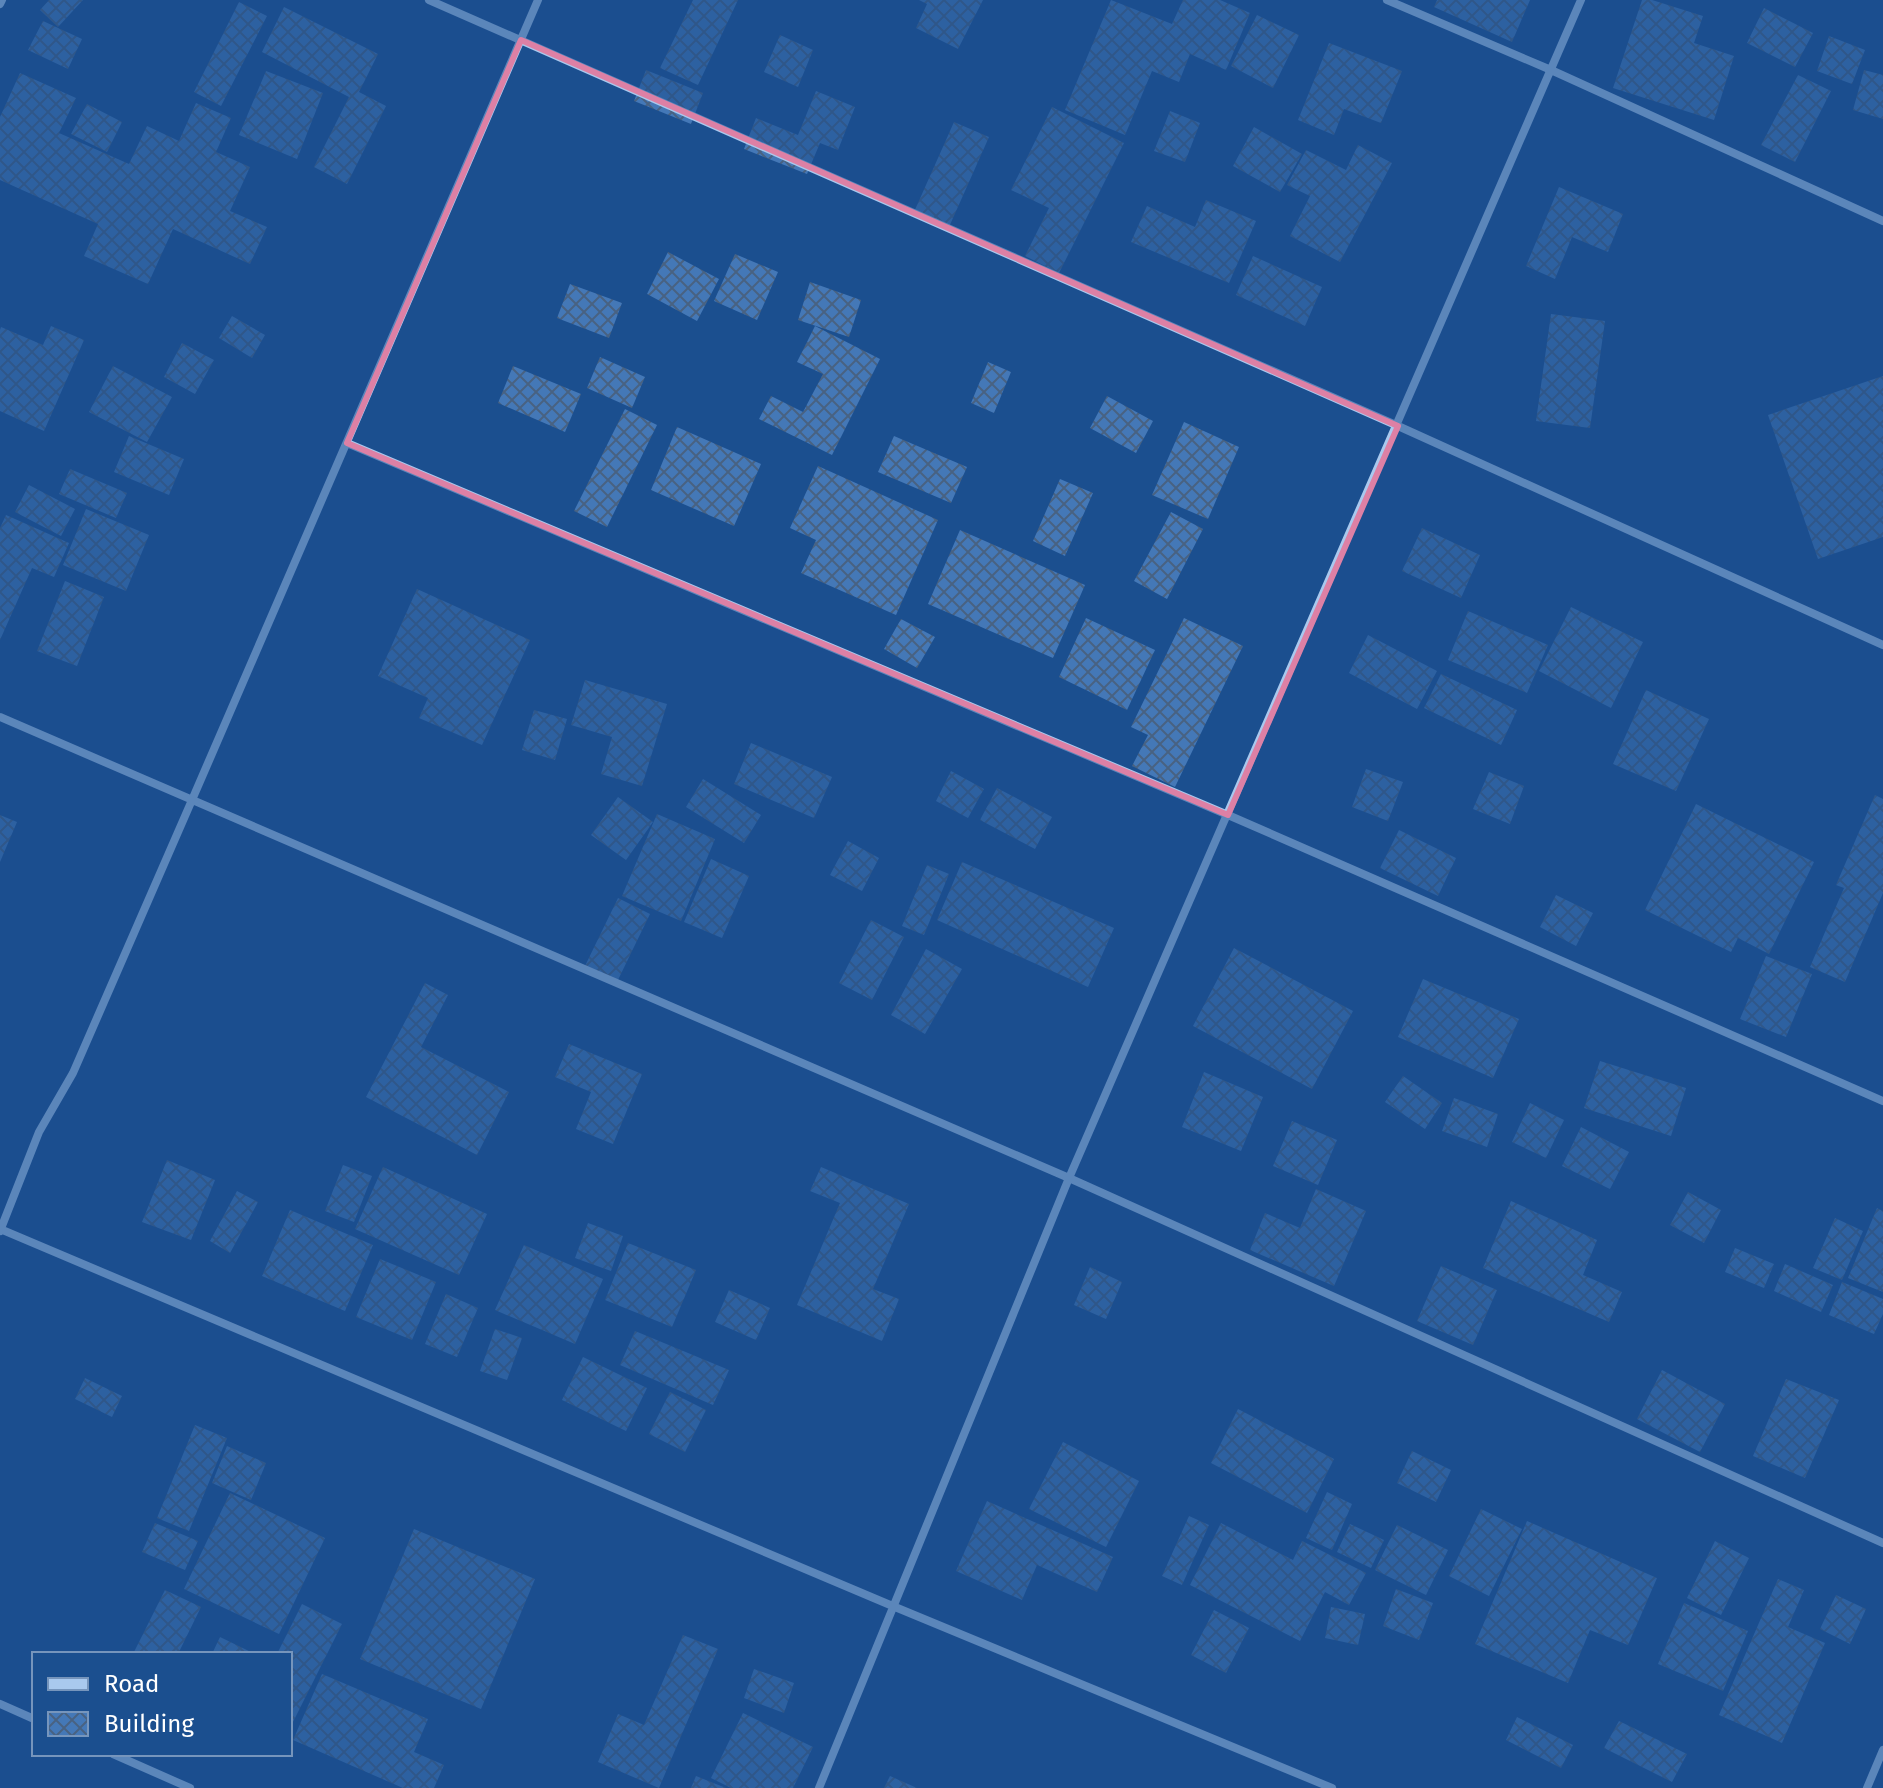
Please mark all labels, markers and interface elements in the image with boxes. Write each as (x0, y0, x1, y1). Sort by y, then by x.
legend (32, 1652, 292, 1756)
text: Road (104, 1670, 159, 1698)
text: Building (104, 1710, 194, 1738)

